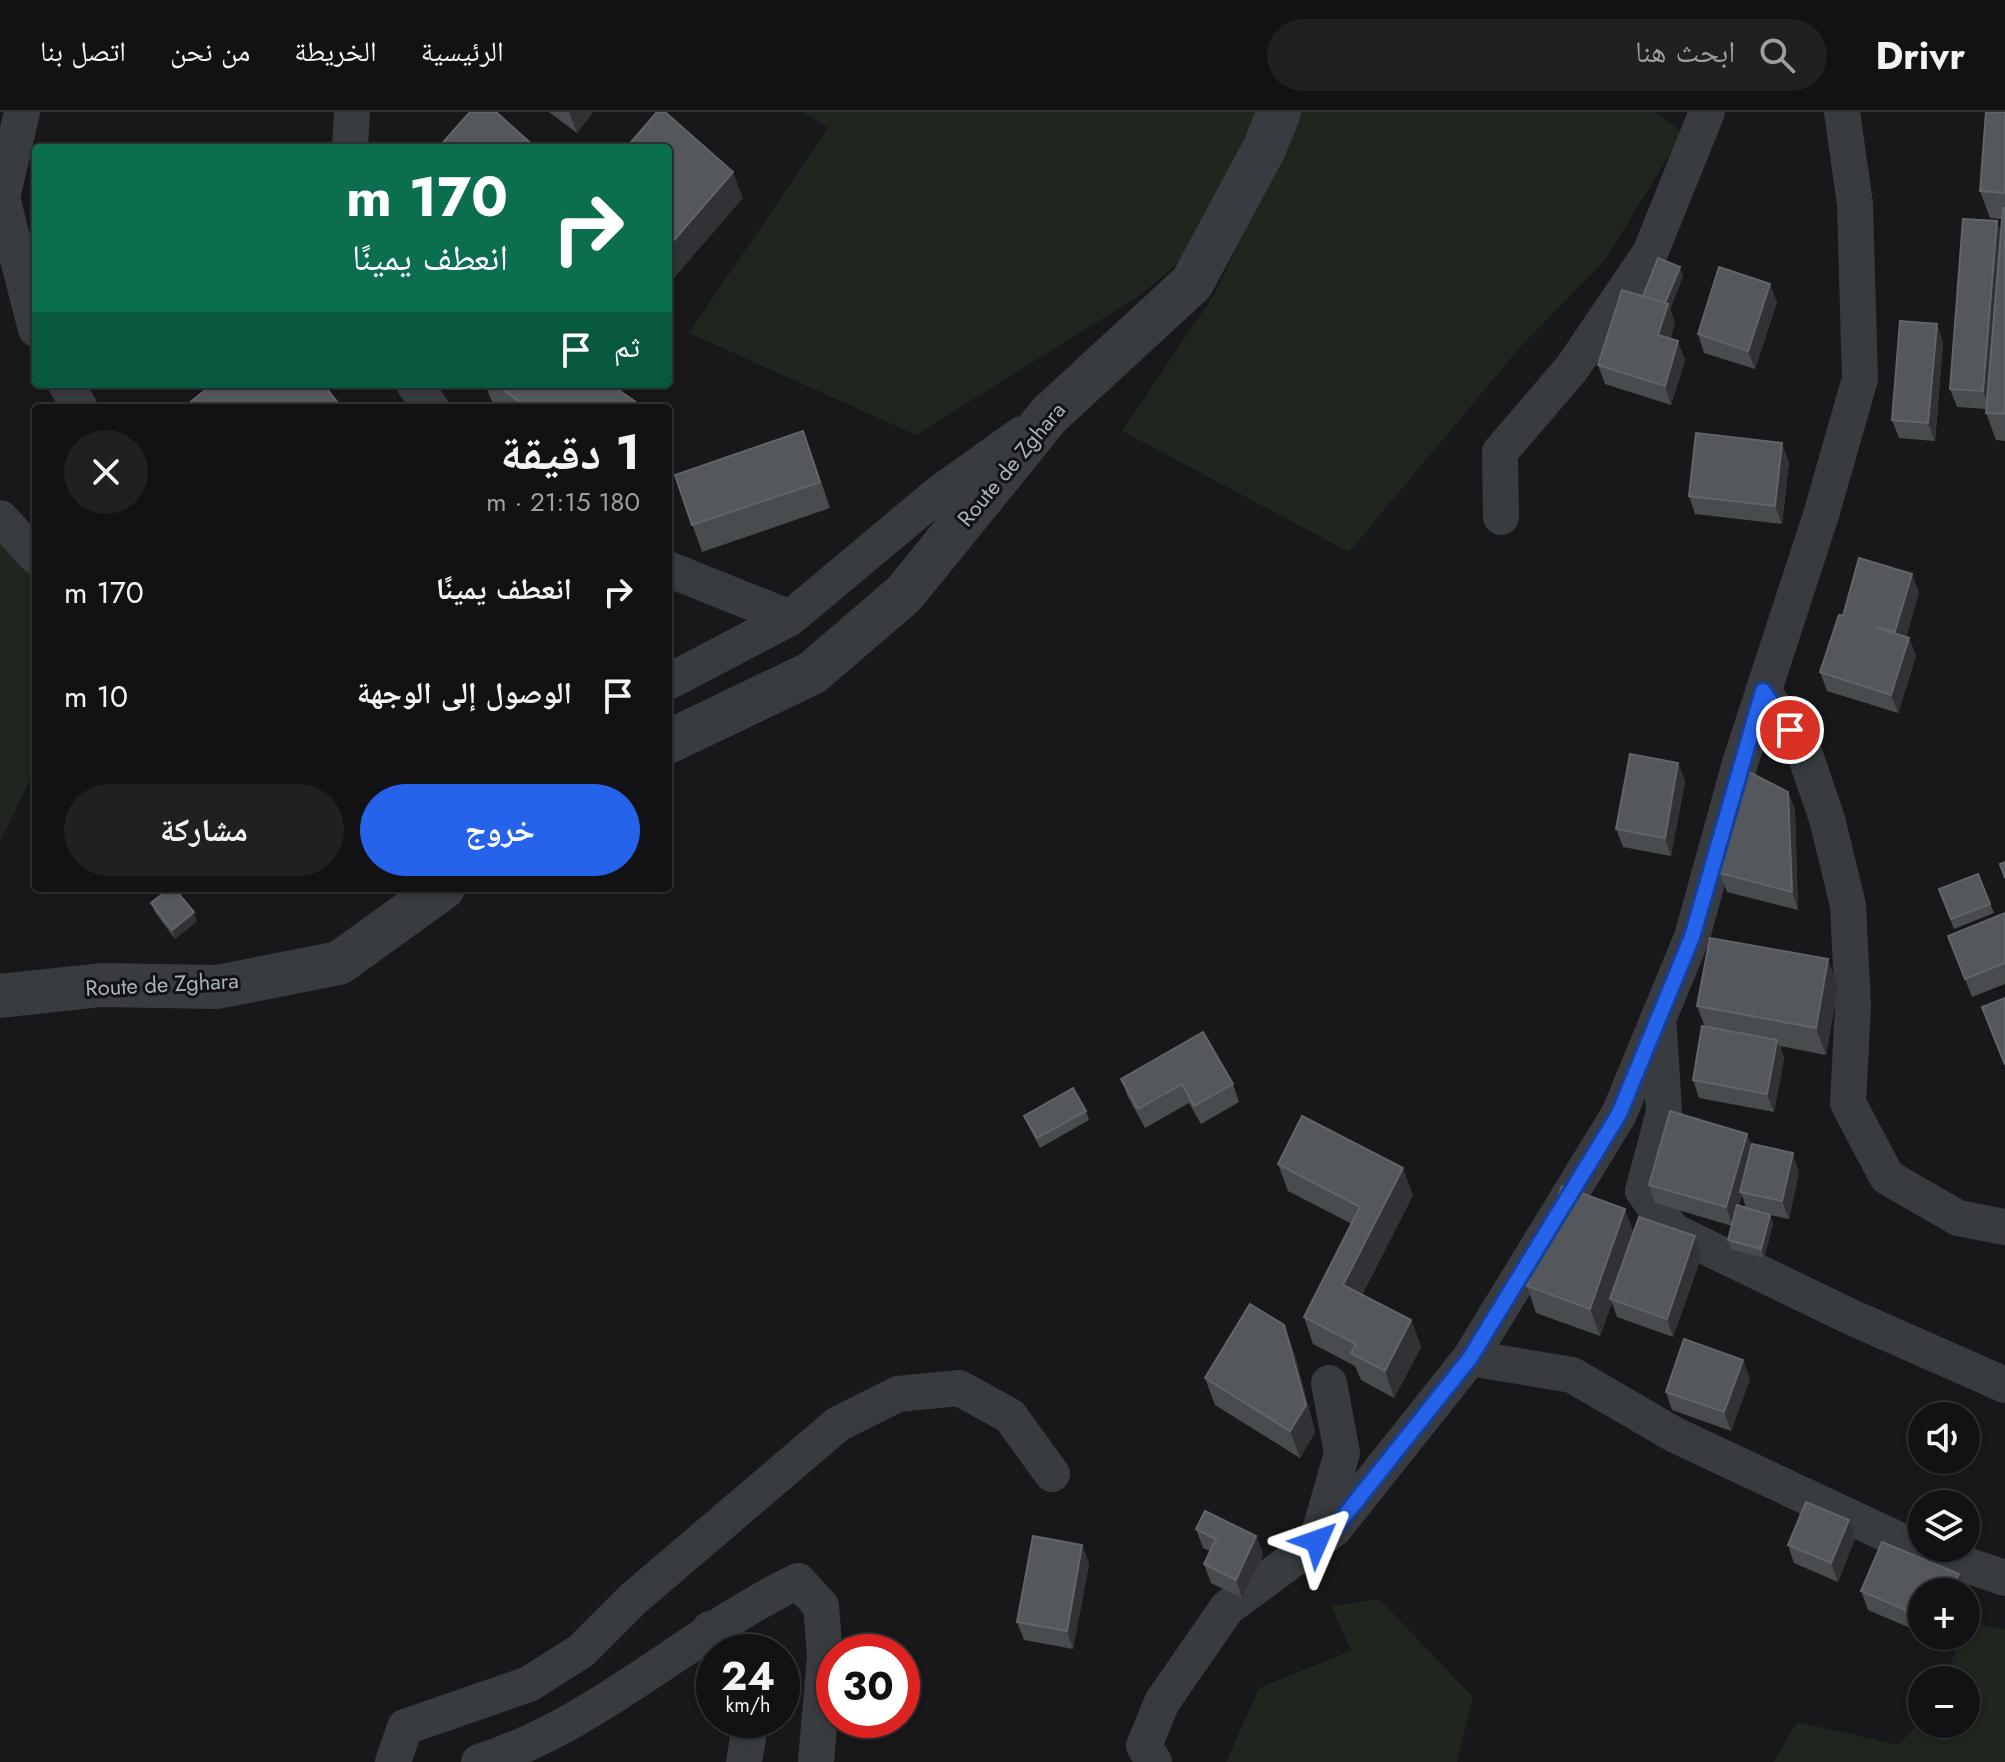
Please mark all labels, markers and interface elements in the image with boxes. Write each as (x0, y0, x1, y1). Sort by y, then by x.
search box (1267, 19, 1827, 91)
text: Drivr (1875, 28, 1965, 83)
text: ابحث هنا (1635, 30, 1735, 73)
text: اتصل بنا (40, 31, 126, 72)
text: من نحن (170, 31, 250, 72)
text: الخريطة (294, 31, 377, 72)
text: الرئيسية (421, 31, 504, 72)
icon: search (1755, 33, 1799, 77)
text: 170 m (346, 156, 508, 237)
icon: right (536, 176, 640, 280)
text: انعطف يمينًا (352, 231, 508, 283)
text: ثم (614, 325, 640, 368)
icon: arrive (554, 328, 598, 372)
street label: Route de Zghara (949, 395, 1073, 533)
text: 1 دقيقة (500, 418, 640, 487)
button: close (64, 430, 148, 514)
text: 180 m · 21:15 (486, 483, 640, 521)
text: انعطف يمينًا (436, 567, 572, 610)
icon: right (596, 570, 640, 614)
text: 170 m (64, 571, 144, 614)
text: الوصول إلى الوجهة (357, 671, 572, 714)
icon: arrive (596, 674, 640, 718)
text: 10 m (64, 675, 128, 718)
pin (1756, 696, 1824, 764)
icon: arrive (1768, 708, 1812, 752)
button: مشاركة (64, 784, 344, 876)
button: خروج (360, 784, 640, 876)
street label: Route de Zghara (84, 964, 240, 1004)
map controls (1908, 1402, 1980, 1738)
button: sound (1908, 1402, 1980, 1474)
button: layers (1908, 1490, 1980, 1562)
position arrow (1275, 1499, 1359, 1583)
button: + (1908, 1578, 1980, 1650)
speed limit sign: 30 (816, 1634, 920, 1738)
text: 24 (721, 1647, 775, 1705)
button: − (1908, 1666, 1980, 1738)
text: km/h (725, 1691, 771, 1720)

